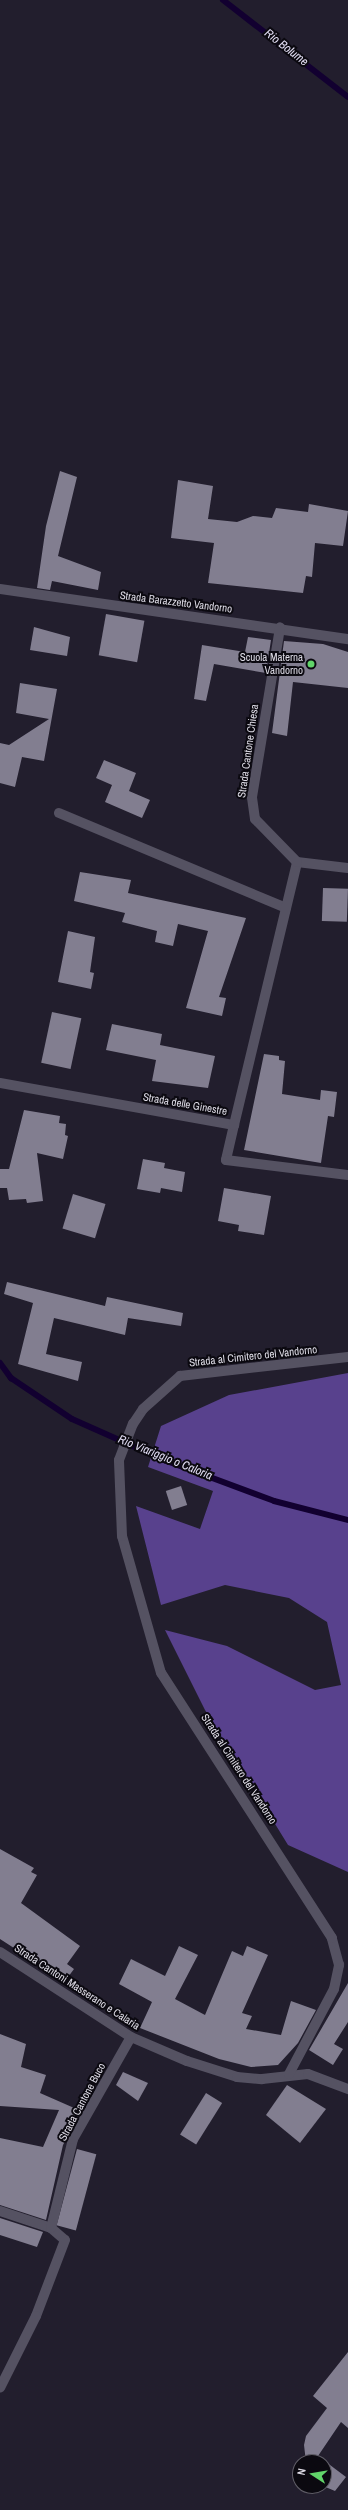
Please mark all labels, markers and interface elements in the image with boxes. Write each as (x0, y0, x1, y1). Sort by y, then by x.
water label: Rio Bolume (261, 27, 311, 69)
street label: Strada Barazzetto Vandorno (119, 589, 233, 615)
place label: Scuola Materna Vandorno (240, 651, 303, 677)
marker: Scuola Materna Vandorno (306, 659, 316, 669)
street label: Strada Cantone Chiesa (235, 703, 261, 799)
street label: Strada delle Ginestre (142, 1090, 228, 1118)
street label: Strada al Cimitero del Vandorno (188, 1343, 318, 1369)
water label: Rio Viariggio o Caloria (116, 1433, 214, 1483)
street label: Strada al Cimitero del Vandorno (198, 1711, 280, 1827)
street label: Strada Cantoni Masserano e Calaria (12, 1941, 142, 2033)
street label: Strada Cantone Buco (56, 2061, 108, 2143)
north arrow (292, 2454, 332, 2494)
text: N (294, 2467, 309, 2476)

